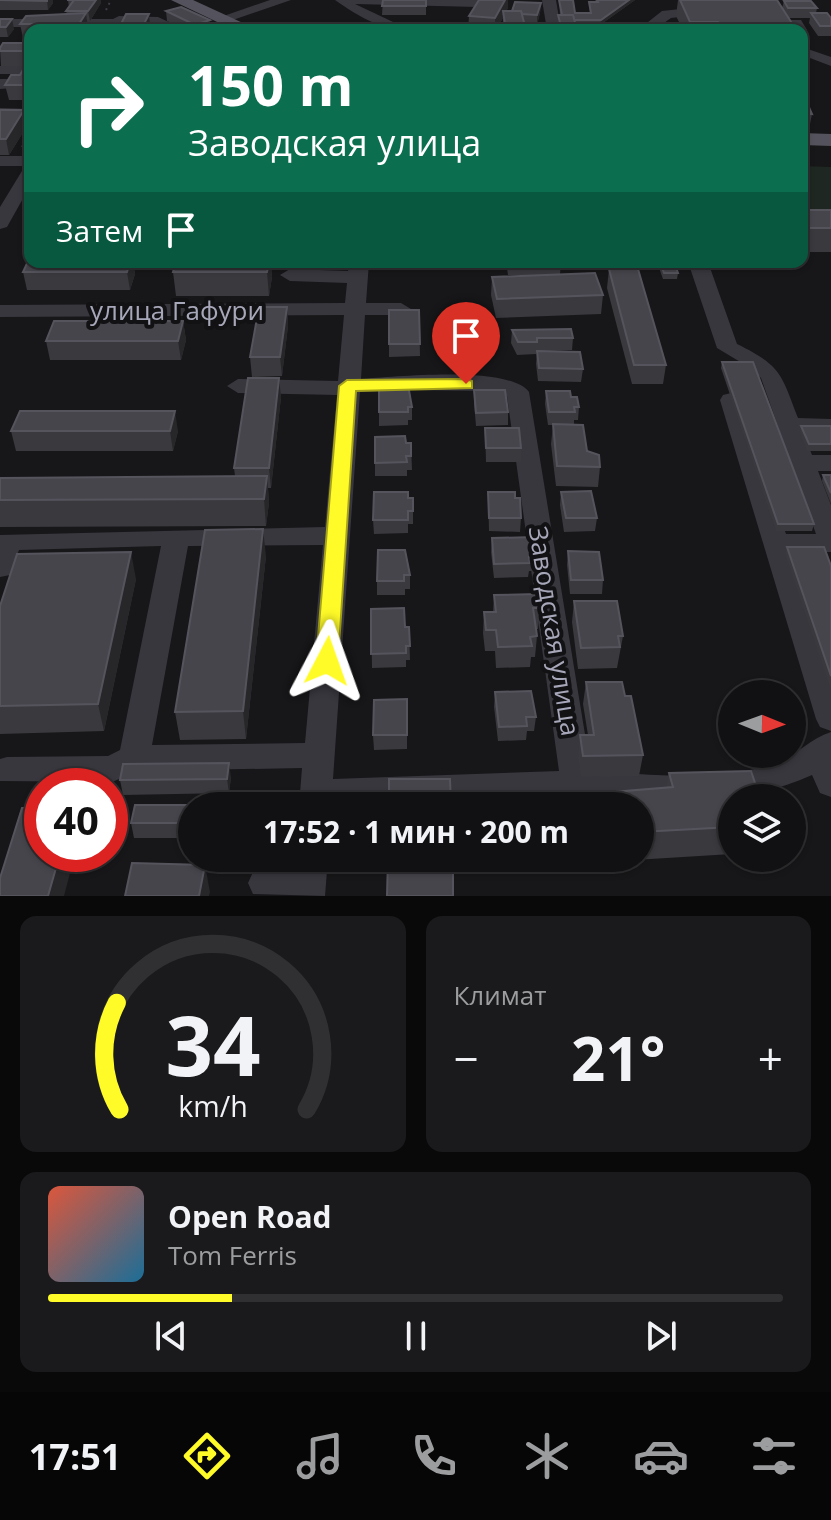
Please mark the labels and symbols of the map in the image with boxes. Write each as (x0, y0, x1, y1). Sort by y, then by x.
street label: улица Гафури (90, 292, 264, 328)
pin (432, 302, 500, 384)
street label: Заводская улица (521, 523, 589, 738)
position arrow (285, 619, 369, 703)
north arrow (718, 680, 806, 768)
speed limit sign: 40 (24, 768, 128, 872)

